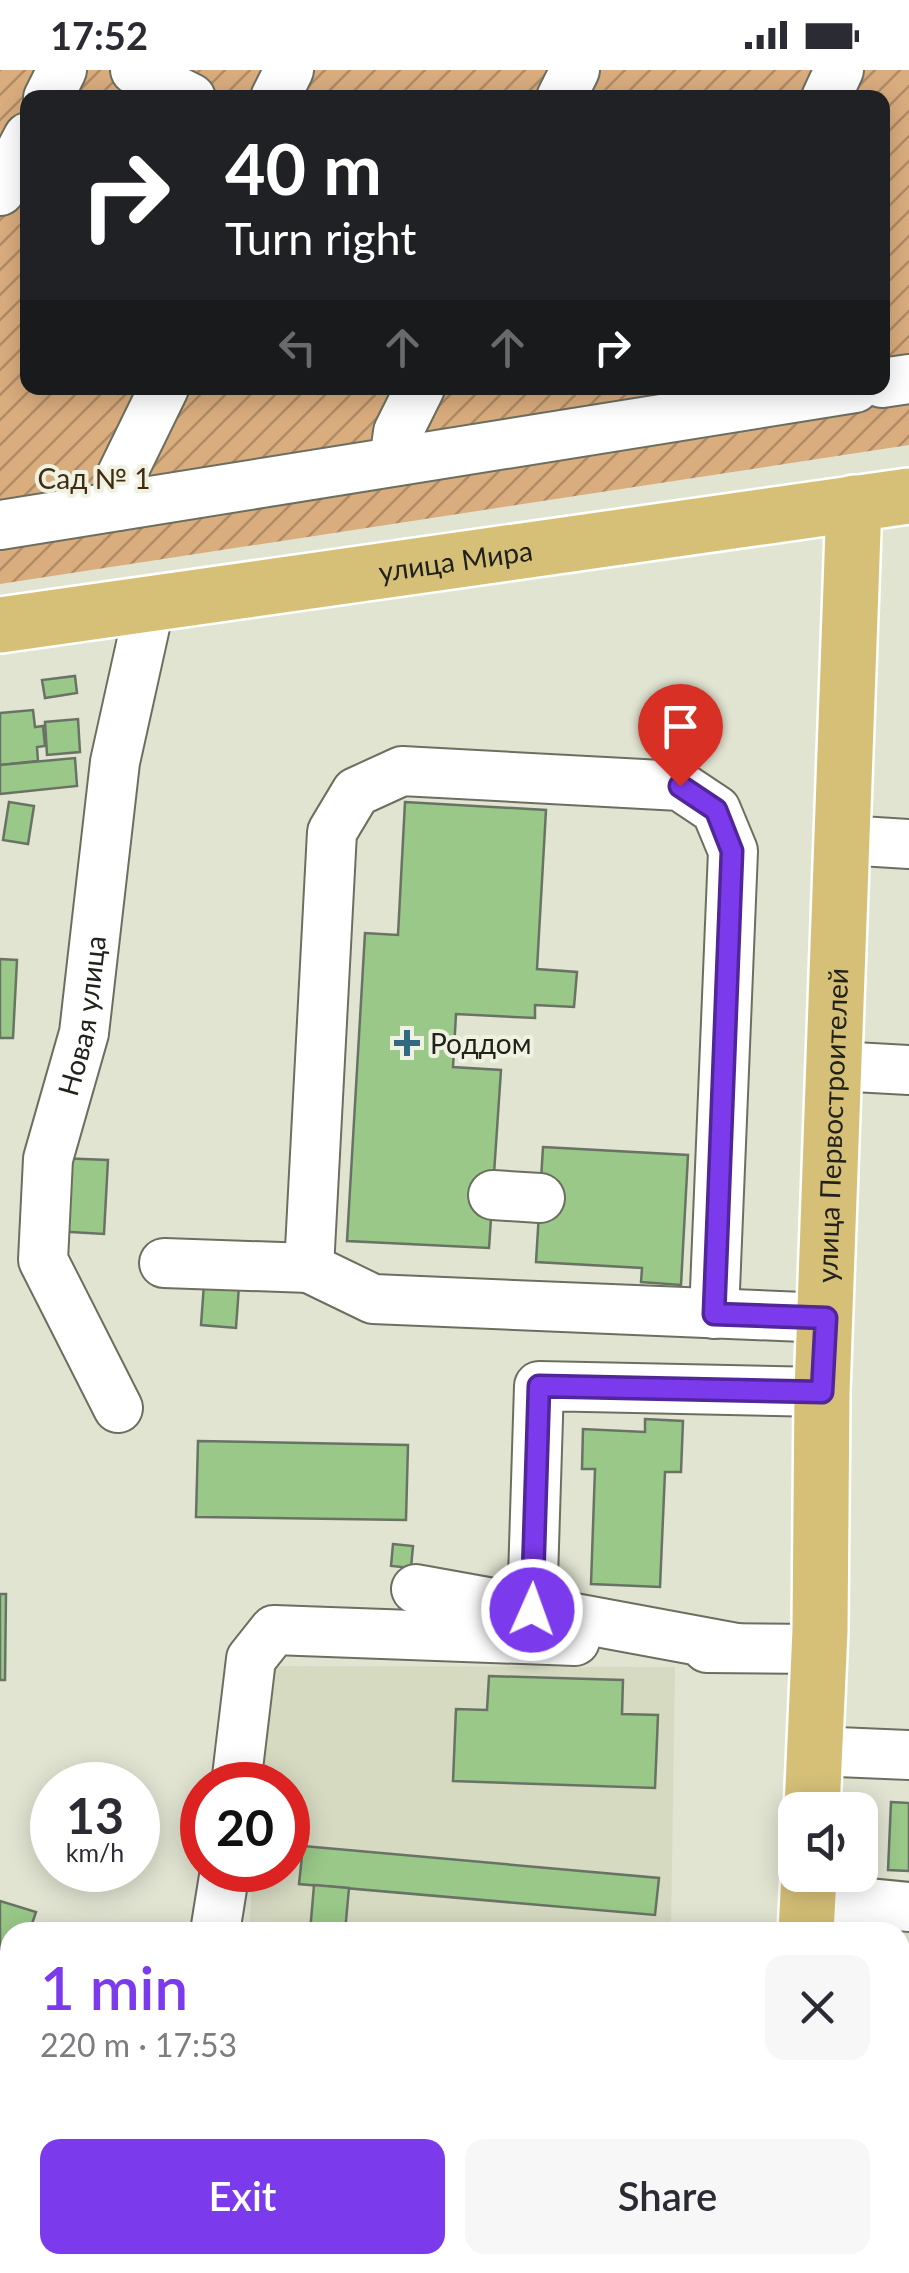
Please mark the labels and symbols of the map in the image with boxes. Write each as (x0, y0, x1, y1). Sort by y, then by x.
park label: Сад № 1 (38, 461, 150, 495)
street label: улица Мира (376, 533, 535, 588)
pin (638, 684, 723, 787)
street label: Новая улица (50, 934, 112, 1099)
street label: улица Первостроителей (809, 967, 854, 1283)
place label: Роддом (430, 1026, 531, 1060)
marker: Роддом (394, 1030, 420, 1056)
position arrow (480, 1558, 584, 1662)
speed limit sign: 20 (180, 1762, 310, 1892)

